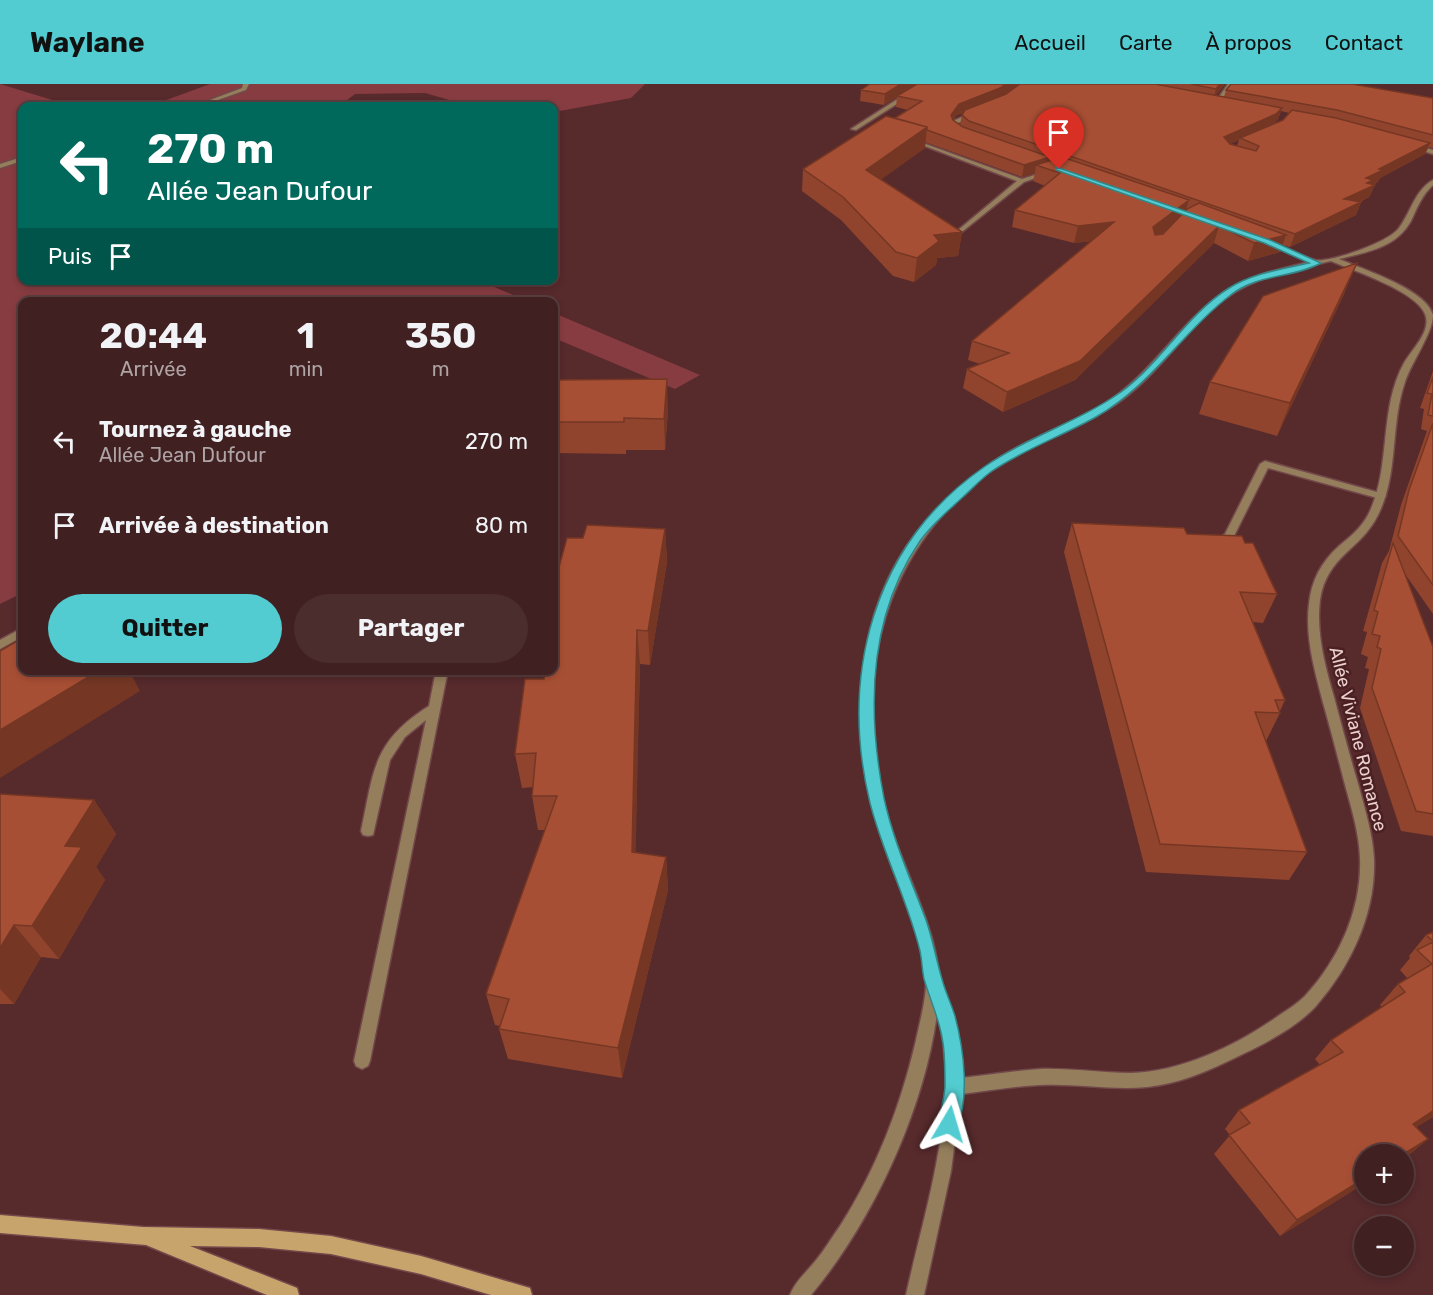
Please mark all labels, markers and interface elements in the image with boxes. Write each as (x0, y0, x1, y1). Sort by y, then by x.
text: Waylane (30, 26, 145, 59)
text: Accueil (1014, 30, 1086, 55)
text: Carte (1119, 30, 1172, 55)
text: À propos (1205, 30, 1292, 55)
text: Contact (1325, 30, 1403, 55)
pin (1033, 107, 1084, 169)
icon: arrive (1042, 116, 1075, 149)
text: 270 m (147, 124, 274, 174)
icon: left (48, 126, 126, 204)
text: Allée Jean Dufour (147, 175, 372, 207)
icon: arrive (104, 240, 137, 273)
text: Puis (48, 243, 92, 270)
text: 20:44 (100, 314, 207, 357)
text: 1 (297, 314, 315, 357)
text: 350 (405, 314, 476, 357)
text: Arrivée (120, 357, 187, 381)
text: min (289, 357, 323, 381)
text: m (432, 357, 450, 381)
text: Tournez à gauche (99, 416, 292, 443)
icon: left (48, 425, 81, 458)
text: 270 m (465, 428, 528, 455)
text: Allée Jean Dufour (99, 443, 266, 467)
icon: arrive (48, 509, 81, 542)
text: Arrivée à destination (99, 512, 329, 539)
text: 80 m (475, 512, 528, 539)
button: Quitter (48, 594, 282, 663)
button: Partager (294, 594, 528, 663)
street label: Allée Viviane Romance (1324, 644, 1392, 834)
position arrow (917, 1092, 981, 1156)
map controls (1354, 1144, 1414, 1276)
button: + (1354, 1144, 1414, 1204)
button: − (1354, 1216, 1414, 1276)

